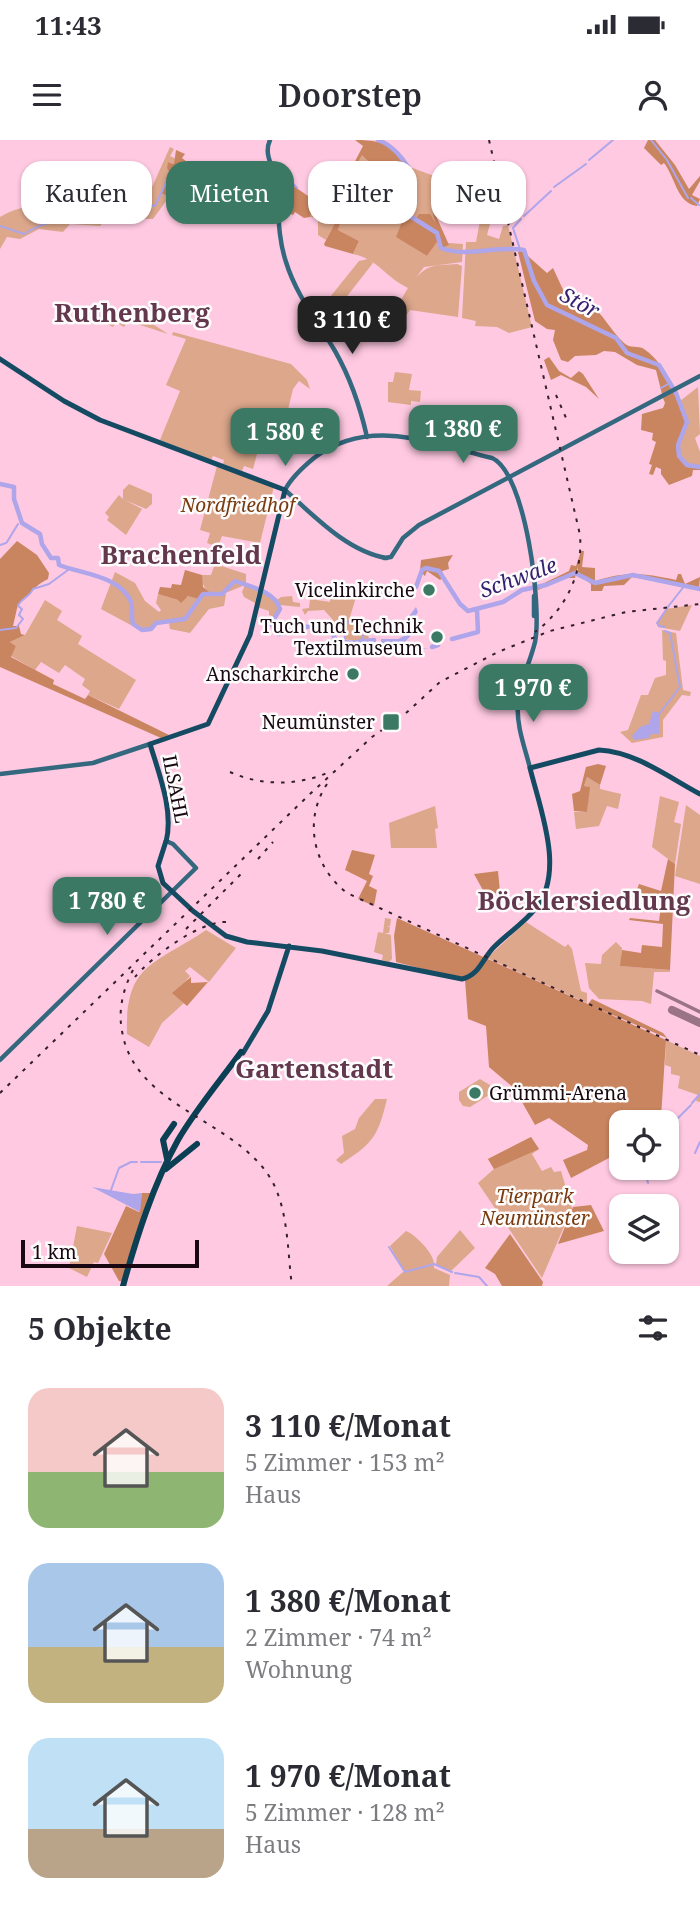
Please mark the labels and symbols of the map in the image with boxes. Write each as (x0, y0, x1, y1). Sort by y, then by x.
water label: Stör (555, 280, 605, 324)
district label: Ruthenberg (54, 294, 210, 330)
pin: 3 110 € (287, 296, 417, 356)
pin: 1 380 € (398, 406, 528, 465)
pin: 1 580 € (220, 408, 350, 468)
park label: Nordfriedhof (180, 492, 299, 518)
district label: Brachenfeld (101, 536, 262, 572)
water label: Schwale (475, 550, 561, 604)
place label: Vicelinkirche (295, 577, 415, 603)
marker: Vicelinkirche (421, 582, 437, 598)
place label: Tuch und Technik Textilmuseum (260, 613, 424, 661)
marker: Tuch und Technik Textilmuseum (429, 629, 445, 645)
place label: Anscharkirche (206, 661, 339, 687)
pin: 1 970 € (468, 664, 598, 724)
marker: Anscharkirche (345, 666, 361, 682)
place label: Neumünster (262, 709, 375, 735)
marker: Neumünster (381, 712, 401, 732)
street label: ILSAHL (157, 753, 195, 826)
pin: 1 780 € (42, 878, 172, 937)
district label: Böcklersiedlung (477, 882, 691, 918)
district label: Gartenstadt (235, 1050, 393, 1086)
place label: Grümmi-Arena (489, 1080, 627, 1106)
marker: Grümmi-Arena (467, 1085, 483, 1101)
park label: Tierpark Neumünster (479, 1183, 590, 1231)
scale bar (21, 1237, 200, 1269)

